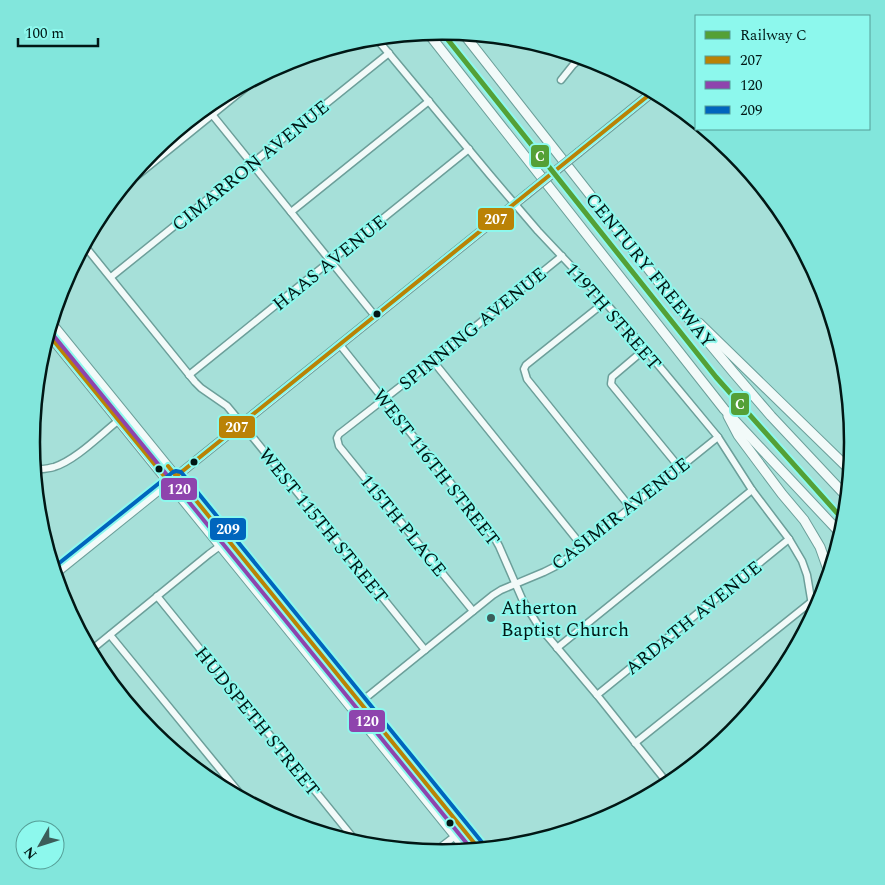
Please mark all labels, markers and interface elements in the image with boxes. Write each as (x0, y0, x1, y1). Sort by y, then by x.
scale bar (18, 15, 98, 47)
legend (695, 15, 870, 130)
text: 100 m (25, 22, 64, 45)
text: Railway C (740, 24, 807, 47)
text: 207 (740, 49, 763, 72)
text: 120 (740, 74, 763, 97)
street label: CIMARRON AVENUE (166, 93, 336, 239)
text: 209 (740, 99, 763, 122)
line badge: C (530, 144, 550, 168)
text: C (535, 146, 545, 167)
street label: CENTURY FREEWAY (578, 187, 722, 355)
line badge: 207 (477, 207, 515, 231)
street label: HAAS AVENUE (266, 208, 394, 319)
text: 207 (484, 209, 508, 230)
street label: 119TH STREET (558, 257, 668, 377)
street label: SPINNING AVENUE (393, 260, 553, 398)
unlabelled marker (372, 309, 382, 319)
street label: WEST 116TH STREET (365, 383, 507, 553)
line badge: C (730, 392, 750, 416)
text: C (735, 394, 745, 415)
line badge: 207 (218, 415, 256, 439)
text: 207 (225, 417, 249, 438)
street label: WEST 115TH STREET (251, 442, 395, 610)
street label: CASIMIR AVENUE (545, 450, 697, 578)
unlabelled marker (189, 457, 199, 467)
unlabelled marker (154, 464, 164, 474)
street label: 115TH PLACE (352, 468, 453, 584)
line badge: 120 (160, 477, 198, 501)
text: 120 (167, 479, 191, 500)
line badge: 209 (209, 517, 247, 541)
text: 209 (216, 519, 240, 540)
street label: ARDATH AVENUE (619, 554, 769, 683)
place label: Atherton Baptist Church (501, 594, 629, 645)
marker: Atherton Baptist Church (485, 612, 497, 624)
street label: HUDSPETH STREET (187, 641, 327, 803)
line badge: 120 (348, 709, 386, 733)
text: 120 (355, 711, 379, 732)
unlabelled marker (445, 818, 455, 828)
north arrow (15, 820, 65, 870)
text: N (19, 842, 42, 864)

